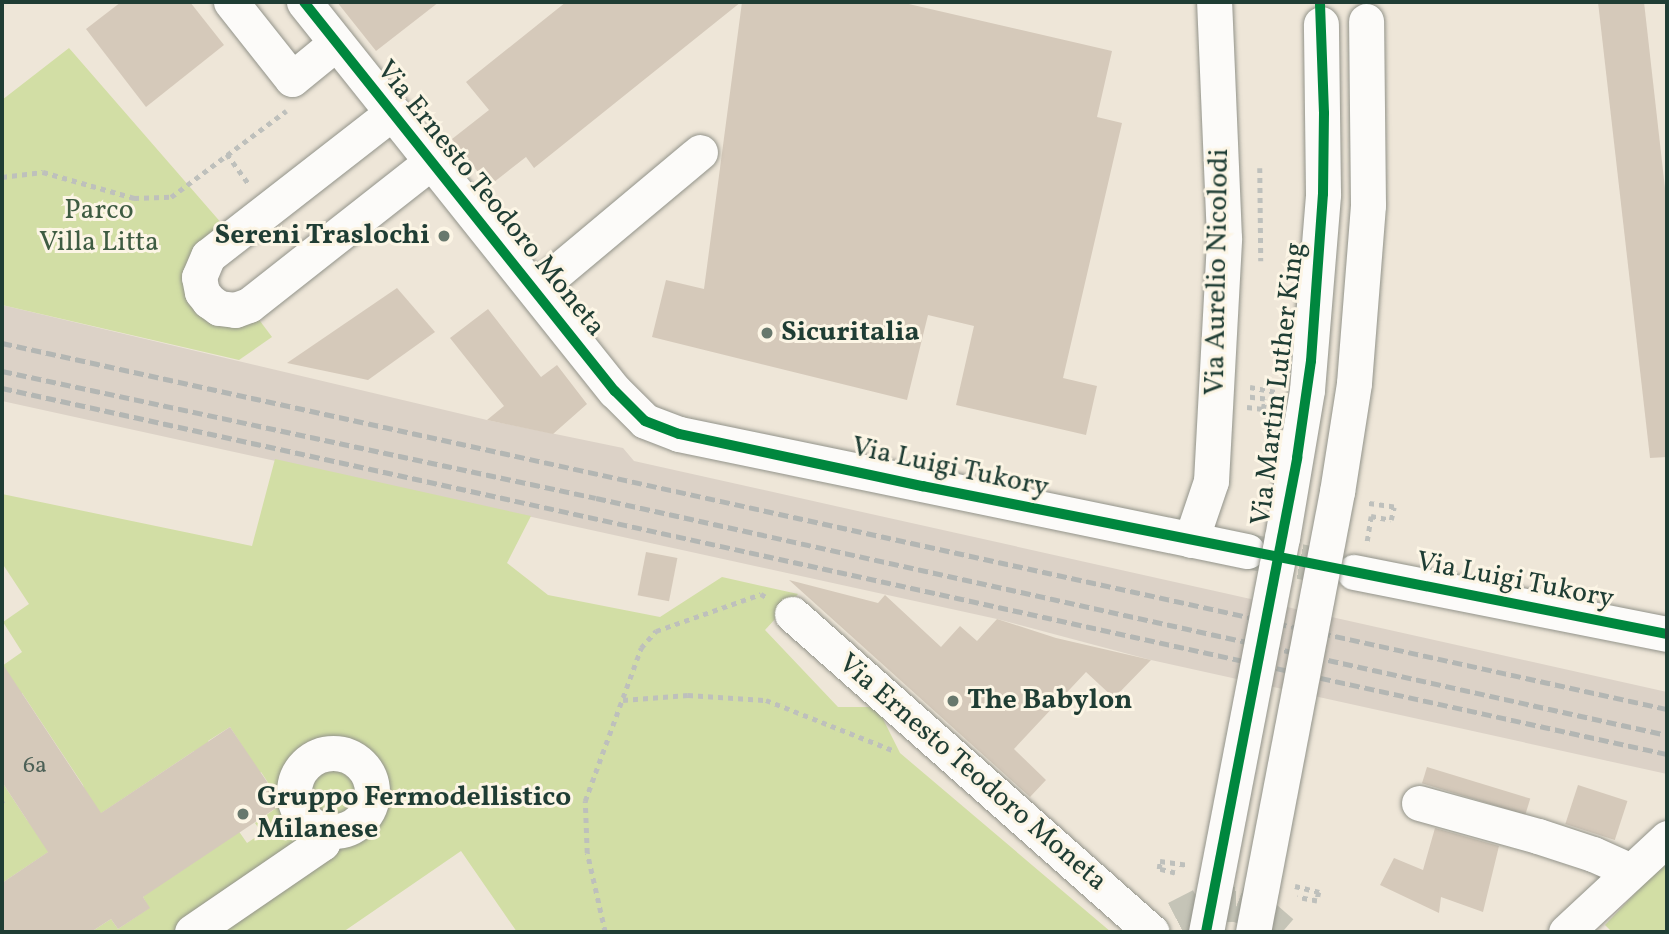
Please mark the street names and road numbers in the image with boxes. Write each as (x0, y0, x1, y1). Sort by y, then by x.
street label: Via Ernesto Teodoro Moneta (368, 54, 612, 344)
street label: Via Aurelio Nicolodi (1199, 148, 1237, 396)
street label: Via Martin Luther King (1245, 240, 1313, 528)
street label: Via Luigi Tukory (848, 431, 1052, 505)
street label: Via Luigi Tukory (1413, 545, 1617, 617)
street label: Via Ernesto Teodoro Moneta (830, 647, 1114, 899)

